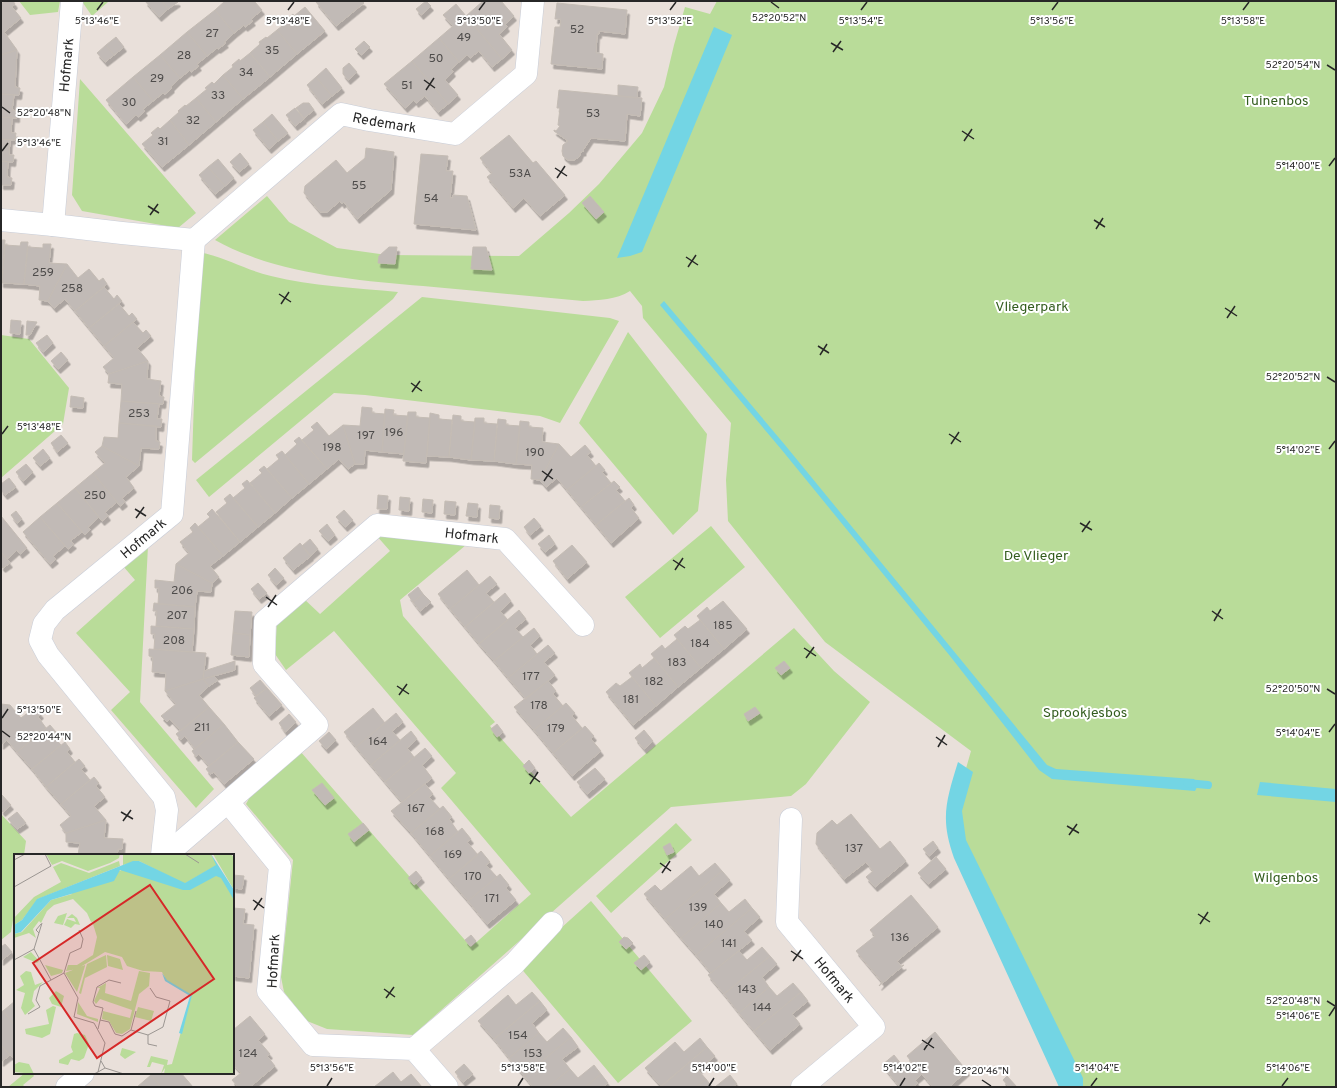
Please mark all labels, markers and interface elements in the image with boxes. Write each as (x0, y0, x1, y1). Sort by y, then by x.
text: 52°20'52"N (752, 12, 806, 25)
text: 5°13'46"E (75, 15, 119, 28)
text: 5°13'48"E (266, 15, 310, 28)
text: 5°13'50"E (457, 15, 501, 28)
text: 5°13'52"E (648, 15, 692, 28)
text: 5°13'54"E (839, 15, 883, 28)
text: 5°13'56"E (1030, 15, 1074, 28)
text: 5°13'58"E (1221, 15, 1265, 28)
house number: 52 (570, 22, 584, 38)
house number: 27 (205, 26, 219, 42)
house number: 49 (457, 30, 471, 46)
street label: Hofmark (57, 37, 78, 93)
house number: 35 (265, 43, 279, 59)
house number: 28 (177, 48, 191, 64)
house number: 50 (428, 51, 444, 67)
text: 52°20'54"N (1266, 59, 1320, 72)
house number: 34 (239, 65, 253, 81)
house number: 29 (150, 71, 164, 87)
house number: 51 (401, 78, 413, 94)
house number: 33 (211, 88, 225, 104)
park label: Tuinenbos (1243, 93, 1309, 110)
house number: 30 (122, 95, 136, 111)
house number: 53 (586, 106, 600, 122)
text: 52°20'48"N (17, 107, 71, 120)
street label: Redemark (351, 110, 418, 138)
house number: 32 (186, 113, 200, 129)
house number: 31 (157, 134, 169, 150)
text: 5°13'46"E (17, 137, 61, 150)
text: 5°14'00"E (1276, 160, 1320, 173)
house number: 53A (509, 166, 531, 182)
house number: 55 (352, 178, 366, 194)
house number: 54 (423, 191, 439, 207)
house number: 259 (32, 265, 54, 281)
house number: 258 (61, 281, 83, 297)
park label: Vliegerpark (995, 299, 1069, 316)
text: 52°20'52"N (1266, 371, 1320, 384)
house number: 253 (128, 406, 150, 422)
text: 5°13'48"E (17, 421, 61, 434)
house number: 196 (385, 425, 403, 441)
house number: 197 (357, 428, 375, 444)
house number: 198 (323, 440, 341, 456)
text: 5°14'02"E (1276, 444, 1320, 457)
house number: 190 (525, 445, 545, 461)
house number: 250 (84, 488, 106, 504)
street label: Hofmark (118, 515, 170, 563)
street label: Hofmark (444, 525, 500, 548)
park label: De Vlieger (1004, 548, 1069, 565)
house number: 206 (171, 583, 193, 599)
house number: 207 (167, 608, 187, 624)
house number: 185 (713, 618, 733, 634)
house number: 208 (163, 633, 185, 649)
house number: 184 (690, 636, 710, 652)
house number: 183 (667, 655, 687, 671)
house number: 177 (522, 669, 540, 685)
house number: 182 (645, 674, 663, 690)
text: 52°20'50"N (1266, 683, 1320, 696)
house number: 181 (623, 692, 639, 708)
house number: 178 (530, 698, 548, 714)
text: 5°13'50"E (17, 704, 61, 717)
park label: Sprookjesbos (1043, 705, 1127, 722)
house number: 211 (194, 720, 210, 736)
house number: 179 (547, 721, 565, 737)
text: 5°14'04"E (1276, 727, 1320, 740)
text: 52°20'44"N (17, 731, 71, 744)
house number: 164 (368, 734, 388, 750)
house number: 167 (407, 801, 425, 817)
house number: 168 (426, 824, 444, 840)
house number: 137 (845, 841, 863, 857)
house number: 169 (444, 847, 462, 863)
inset map (14, 854, 234, 1074)
house number: 170 (464, 869, 482, 885)
park label: Wilgenbos (1254, 870, 1318, 887)
house number: 171 (484, 891, 500, 907)
house number: 139 (689, 900, 707, 916)
house number: 140 (704, 917, 724, 933)
house number: 136 (891, 930, 909, 946)
street label: Hofmark (265, 933, 284, 989)
house number: 141 (721, 936, 737, 952)
street label: Hofmark (810, 954, 858, 1007)
house number: 143 (738, 982, 756, 998)
text: 52°20'48"N (1266, 995, 1320, 1008)
house number: 144 (752, 1000, 772, 1016)
text: 5°14'06"E (1276, 1010, 1320, 1023)
house number: 154 (508, 1028, 528, 1044)
house number: 124 (238, 1046, 258, 1062)
house number: 153 (523, 1046, 543, 1062)
text: 5°13'56"E (310, 1062, 354, 1075)
text: 5°13'58"E (501, 1062, 545, 1075)
text: 5°14'00"E (692, 1062, 736, 1075)
text: 5°14'02"E (883, 1062, 927, 1075)
text: 5°14'04"E (1075, 1062, 1119, 1075)
text: 5°14'06"E (1266, 1062, 1310, 1075)
text: 52°20'46"N (955, 1065, 1009, 1078)

